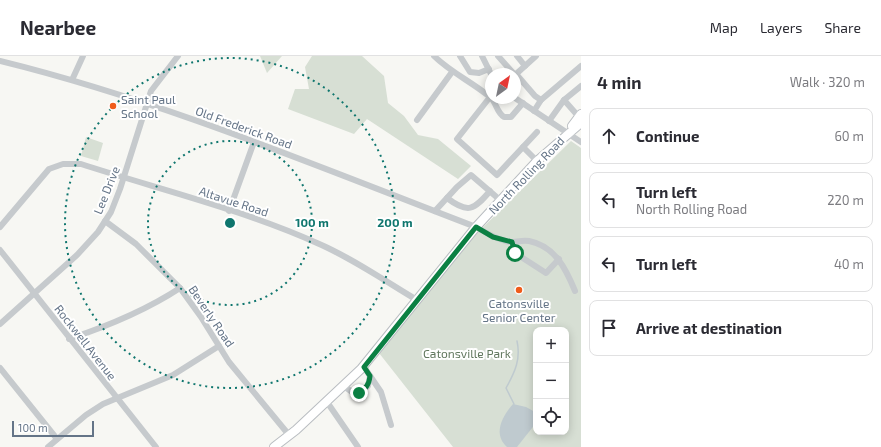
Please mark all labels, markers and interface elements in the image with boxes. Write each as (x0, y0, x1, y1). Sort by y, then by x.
text: Nearbee (20, 16, 96, 39)
text: Map (710, 19, 738, 36)
text: Layers (760, 19, 802, 36)
text: Share (824, 19, 861, 36)
north arrow (485, 68, 521, 104)
text: 4 min (597, 72, 641, 92)
text: Walk · 320 m (790, 74, 865, 90)
place label: Saint Paul School (121, 92, 176, 120)
marker: Saint Paul School (108, 101, 118, 111)
street label: Old Frederick Road (194, 103, 294, 151)
icon: ahead (598, 125, 620, 147)
text: Continue (636, 127, 699, 145)
text: 60 m (834, 128, 864, 144)
street label: North Rolling Road (485, 133, 567, 217)
street label: Lee Drive (90, 164, 122, 216)
street label: Altavue Road (198, 183, 270, 219)
text: Turn left (636, 183, 697, 201)
icon: left (598, 189, 620, 211)
text: 220 m (827, 192, 864, 208)
text: North Rolling Road (636, 201, 747, 217)
text: 100 m (295, 215, 329, 229)
text: 200 m (377, 215, 413, 229)
centre of rings (223, 216, 237, 230)
route start (506, 244, 524, 262)
icon: left (598, 253, 620, 275)
text: Turn left (636, 255, 697, 273)
text: 40 m (834, 256, 864, 272)
street label: Beverly Road (186, 283, 238, 349)
marker: Catonsville Senior Center (514, 285, 524, 295)
place label: Catonsville Senior Center (482, 296, 556, 324)
street label: Rockwell Avenue (52, 301, 120, 383)
icon: arrive (598, 317, 620, 339)
text: Arrive at destination (636, 319, 782, 337)
map controls (533, 327, 569, 435)
button: + (533, 327, 569, 363)
park label: Catonsville Park (423, 346, 511, 360)
button: − (533, 363, 569, 399)
route end (350, 384, 368, 402)
button: locate (533, 399, 569, 435)
scale bar (12, 419, 94, 438)
text: 100 m (18, 421, 48, 434)

